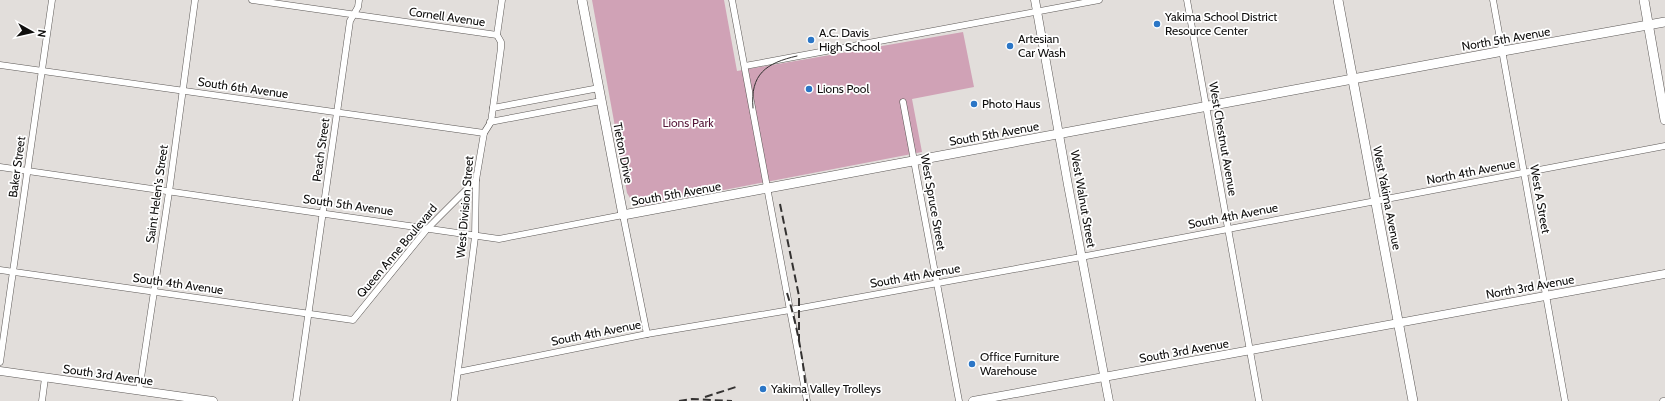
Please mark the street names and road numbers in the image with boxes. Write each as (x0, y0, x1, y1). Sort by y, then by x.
street label: Cornell Avenue (408, 4, 486, 29)
street label: North 5th Avenue (1460, 23, 1551, 54)
street label: South 6th Avenue (197, 74, 289, 101)
street label: West Chestnut Avenue (1206, 81, 1241, 197)
street label: Peach Street (309, 117, 332, 183)
street label: South 5th Avenue (948, 118, 1040, 149)
street label: Tieton Drive (610, 121, 637, 185)
street label: Baker Street (5, 135, 28, 198)
street label: Saint Helen's Street (142, 144, 171, 244)
street label: West Yakima Avenue (1370, 145, 1405, 251)
street label: West Walnut Street (1068, 149, 1099, 249)
street label: West Spruce Street (918, 153, 949, 251)
street label: West Division Street (453, 155, 476, 259)
street label: North 4th Avenue (1425, 156, 1517, 187)
street label: West A Street (1527, 163, 1554, 235)
street label: South 5th Avenue (630, 178, 722, 209)
street label: South 5th Avenue (302, 191, 394, 218)
street label: South 4th Avenue (1187, 199, 1279, 232)
street label: Queen Anne Boulevard (353, 201, 440, 301)
street label: South 4th Avenue (869, 260, 961, 291)
street label: South 4th Avenue (132, 270, 224, 297)
street label: North 3rd Avenue (1485, 271, 1575, 302)
street label: South 4th Avenue (550, 316, 642, 349)
street label: South 3rd Avenue (1138, 335, 1230, 366)
street label: South 3rd Avenue (62, 361, 154, 388)

